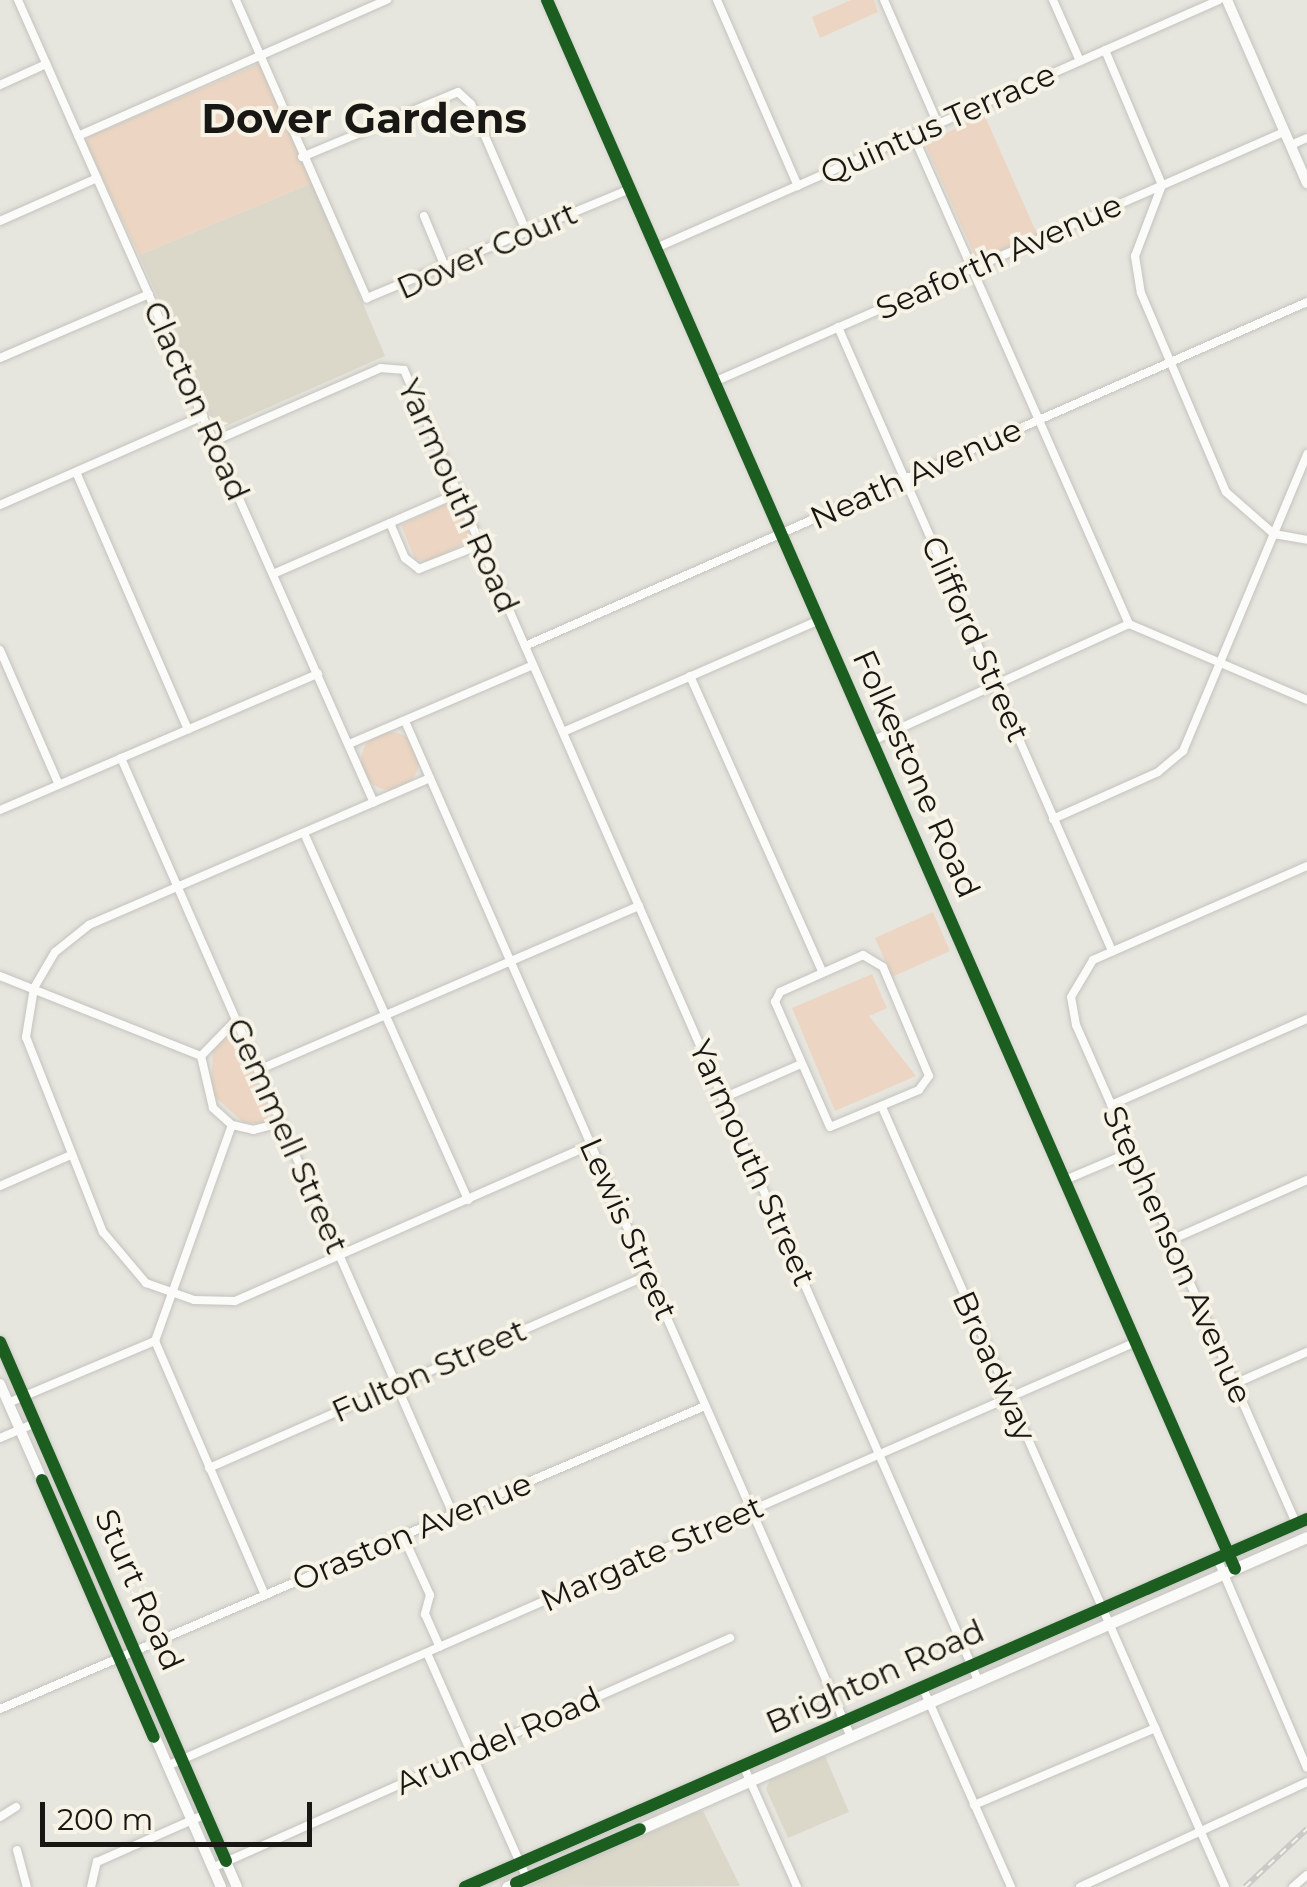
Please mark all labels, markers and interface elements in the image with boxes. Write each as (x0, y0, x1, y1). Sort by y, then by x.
street label: Quintus Terrace (815, 55, 1061, 193)
district label: Dover Gardens (201, 93, 527, 143)
street label: Seaforth Avenue (870, 186, 1128, 328)
street label: Dover Court (391, 194, 583, 308)
street label: Clacton Road (135, 295, 257, 507)
street label: Yarmouth Road (389, 373, 527, 619)
street label: Neath Avenue (804, 410, 1028, 538)
street label: Clifford Street (913, 530, 1037, 748)
street label: Folkestone Road (844, 644, 988, 904)
street label: Gemmell Street (218, 1012, 356, 1260)
street label: Yarmouth Street (681, 1034, 823, 1292)
street label: Stephenson Avenue (1094, 1100, 1260, 1410)
street label: Lewis Street (571, 1132, 685, 1326)
street label: Broadway (944, 1285, 1044, 1447)
street label: Fulton Street (326, 1311, 532, 1431)
street label: Oraston Avenue (287, 1464, 537, 1600)
street label: Margate Street (535, 1488, 769, 1620)
street label: Sturt Road (86, 1503, 192, 1677)
street label: Brighton Road (760, 1612, 990, 1742)
street label: Arundel Road (389, 1679, 607, 1803)
scale bar (45, 1782, 318, 1844)
text: 200 m (57, 1801, 153, 1838)

